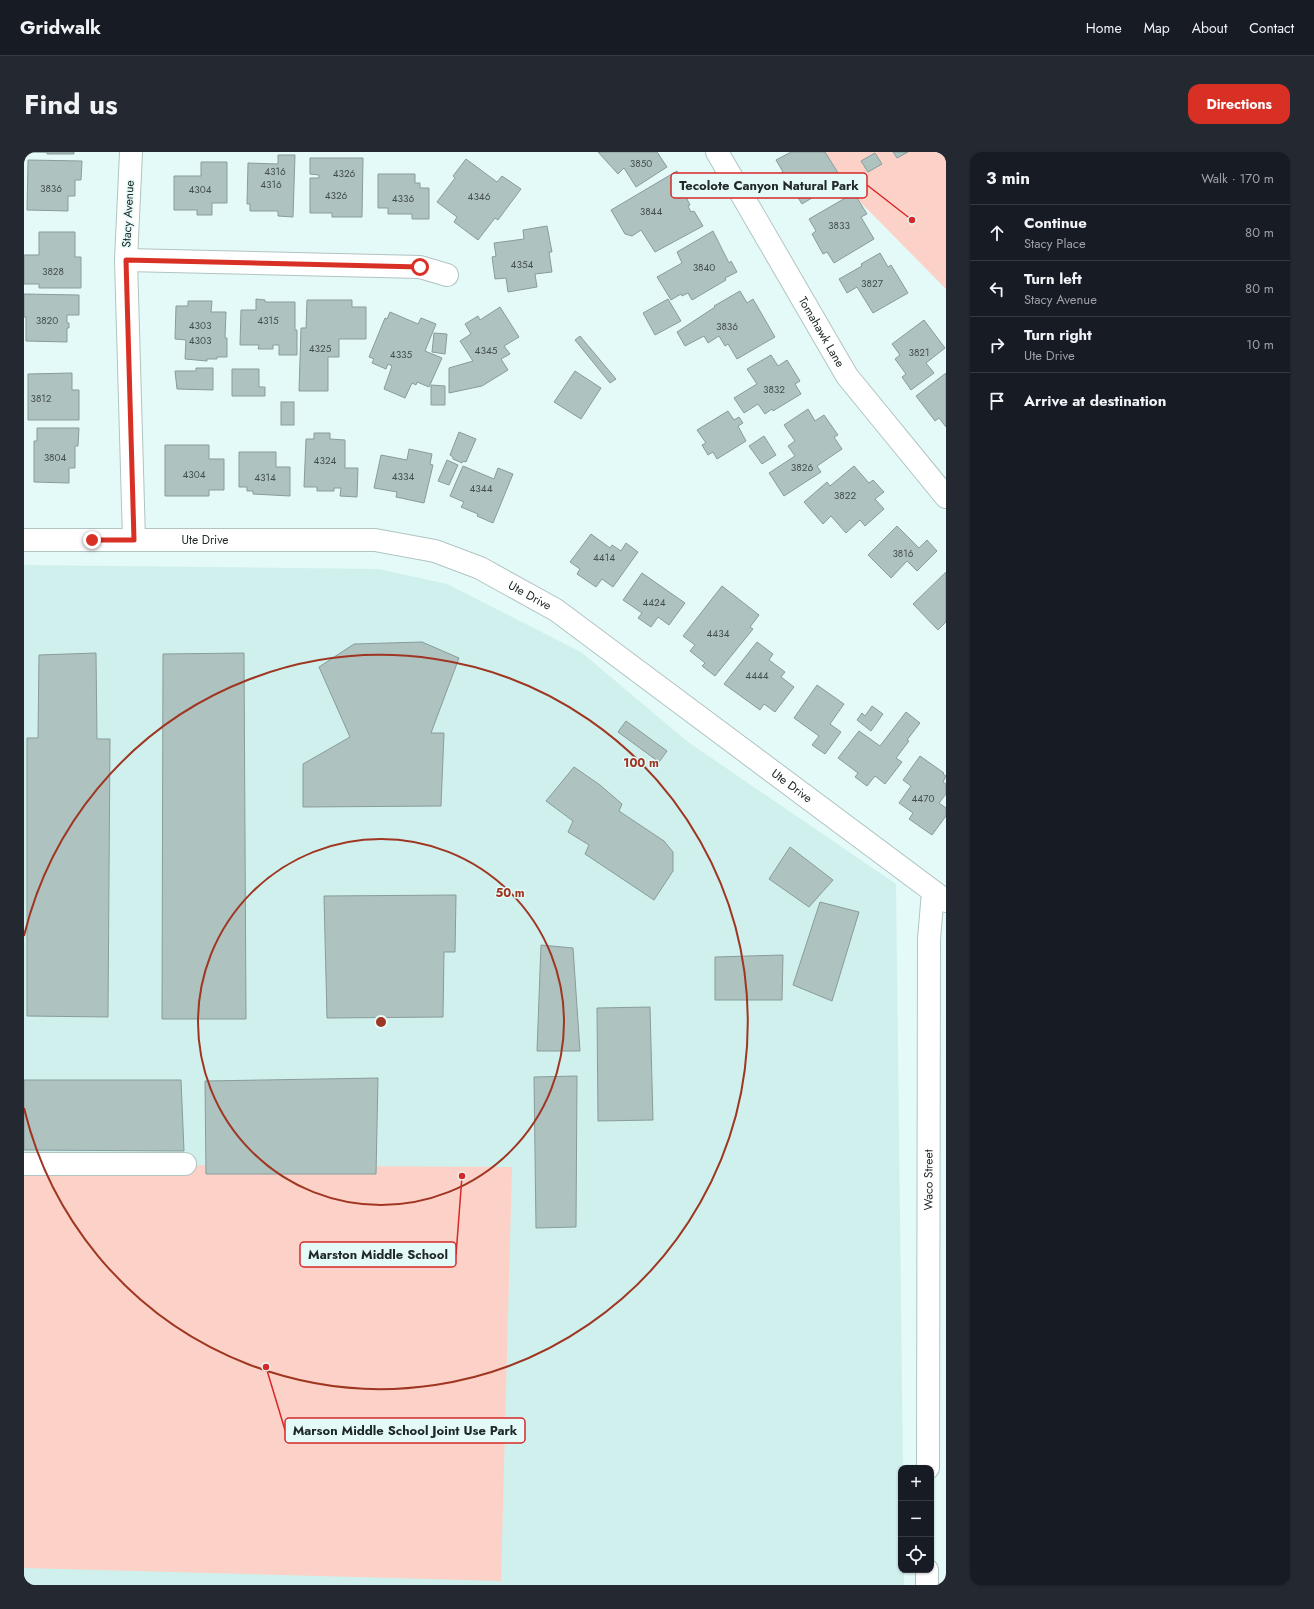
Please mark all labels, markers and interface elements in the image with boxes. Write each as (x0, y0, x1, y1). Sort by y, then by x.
text: Gridwalk (20, 14, 101, 41)
text: Home (1086, 18, 1122, 38)
text: Map (1144, 18, 1170, 38)
text: About (1192, 18, 1227, 38)
text: Contact (1249, 18, 1294, 38)
text: Find us (24, 84, 118, 125)
button: Directions (1188, 84, 1290, 124)
house number: 3850 (630, 156, 652, 171)
house number: 4316 (264, 164, 286, 179)
house number: 4326 (333, 166, 356, 181)
text: 3 min (986, 166, 1030, 190)
text: Walk · 170 m (1201, 169, 1274, 188)
callout: Tecolote Canyon Natural Park (671, 173, 867, 198)
text: Tecolote Canyon Natural Park (679, 176, 859, 195)
house number: 4316 (260, 177, 282, 192)
street label: Stacy Avenue (117, 180, 139, 248)
house number: 3836 (40, 181, 62, 196)
house number: 4304 (188, 182, 212, 197)
house number: 4326 (325, 188, 348, 203)
house number: 4346 (468, 189, 491, 204)
house number: 4336 (392, 191, 414, 206)
house number: 3844 (640, 204, 662, 219)
text: Continue (1024, 212, 1087, 234)
house number: 3833 (828, 218, 850, 233)
icon: ahead (986, 222, 1008, 244)
text: 80 m (1245, 223, 1274, 242)
text: Stacy Place (1024, 234, 1086, 253)
house number: 4354 (511, 257, 534, 272)
route start (411, 258, 429, 276)
house number: 3840 (693, 260, 715, 275)
house number: 3828 (42, 264, 64, 279)
text: Turn left (1024, 268, 1082, 290)
house number: 3827 (861, 276, 884, 291)
icon: left (986, 278, 1008, 300)
text: 80 m (1245, 279, 1274, 298)
text: Stacy Avenue (1024, 290, 1097, 309)
street label: Tomahawk Lane (794, 293, 849, 371)
house number: 3820 (36, 313, 58, 328)
house number: 4315 (257, 313, 279, 328)
house number: 4303 (189, 318, 212, 333)
house number: 3836 (716, 319, 738, 334)
text: Turn right (1024, 324, 1092, 346)
house number: 4303 (189, 333, 212, 348)
icon: right (986, 334, 1008, 356)
text: 10 m (1246, 335, 1274, 354)
house number: 4325 (309, 341, 332, 356)
house number: 4345 (475, 343, 498, 358)
house number: 3821 (908, 345, 930, 360)
text: Ute Drive (1024, 346, 1075, 365)
house number: 4335 (390, 347, 413, 362)
house number: 3832 (763, 382, 785, 397)
icon: arrive (986, 390, 1008, 412)
text: Arrive at destination (1024, 390, 1166, 412)
house number: 3812 (30, 391, 52, 406)
house number: 3804 (44, 450, 67, 465)
house number: 4324 (314, 453, 337, 468)
house number: 3826 (791, 460, 813, 475)
house number: 4304 (182, 467, 206, 482)
house number: 4334 (392, 469, 414, 484)
house number: 4314 (254, 470, 276, 485)
house number: 4344 (470, 481, 493, 496)
house number: 3822 (834, 488, 856, 503)
route end (83, 531, 101, 549)
street label: Ute Drive (182, 531, 228, 549)
house number: 3816 (892, 546, 914, 561)
house number: 4414 (593, 550, 615, 565)
street label: Ute Drive (505, 576, 555, 615)
house number: 4424 (642, 595, 666, 610)
house number: 4434 (707, 626, 730, 641)
house number: 4444 (745, 668, 769, 683)
text: 100 m (623, 754, 659, 772)
street label: Ute Drive (767, 765, 816, 807)
house number: 4470 (912, 791, 934, 806)
text: 50 m (495, 884, 525, 902)
centre of rings (374, 1015, 388, 1029)
street label: Waco Street (919, 1149, 938, 1211)
callout: Marston Middle School (300, 1242, 456, 1267)
text: Marston Middle School (308, 1245, 448, 1264)
callout: Marson Middle School Joint Use Park (285, 1418, 525, 1443)
text: Marson Middle School Joint Use Park (293, 1421, 518, 1440)
map controls (898, 1465, 934, 1573)
button: + (898, 1465, 934, 1501)
button: − (898, 1501, 934, 1537)
button: locate (898, 1537, 934, 1573)

